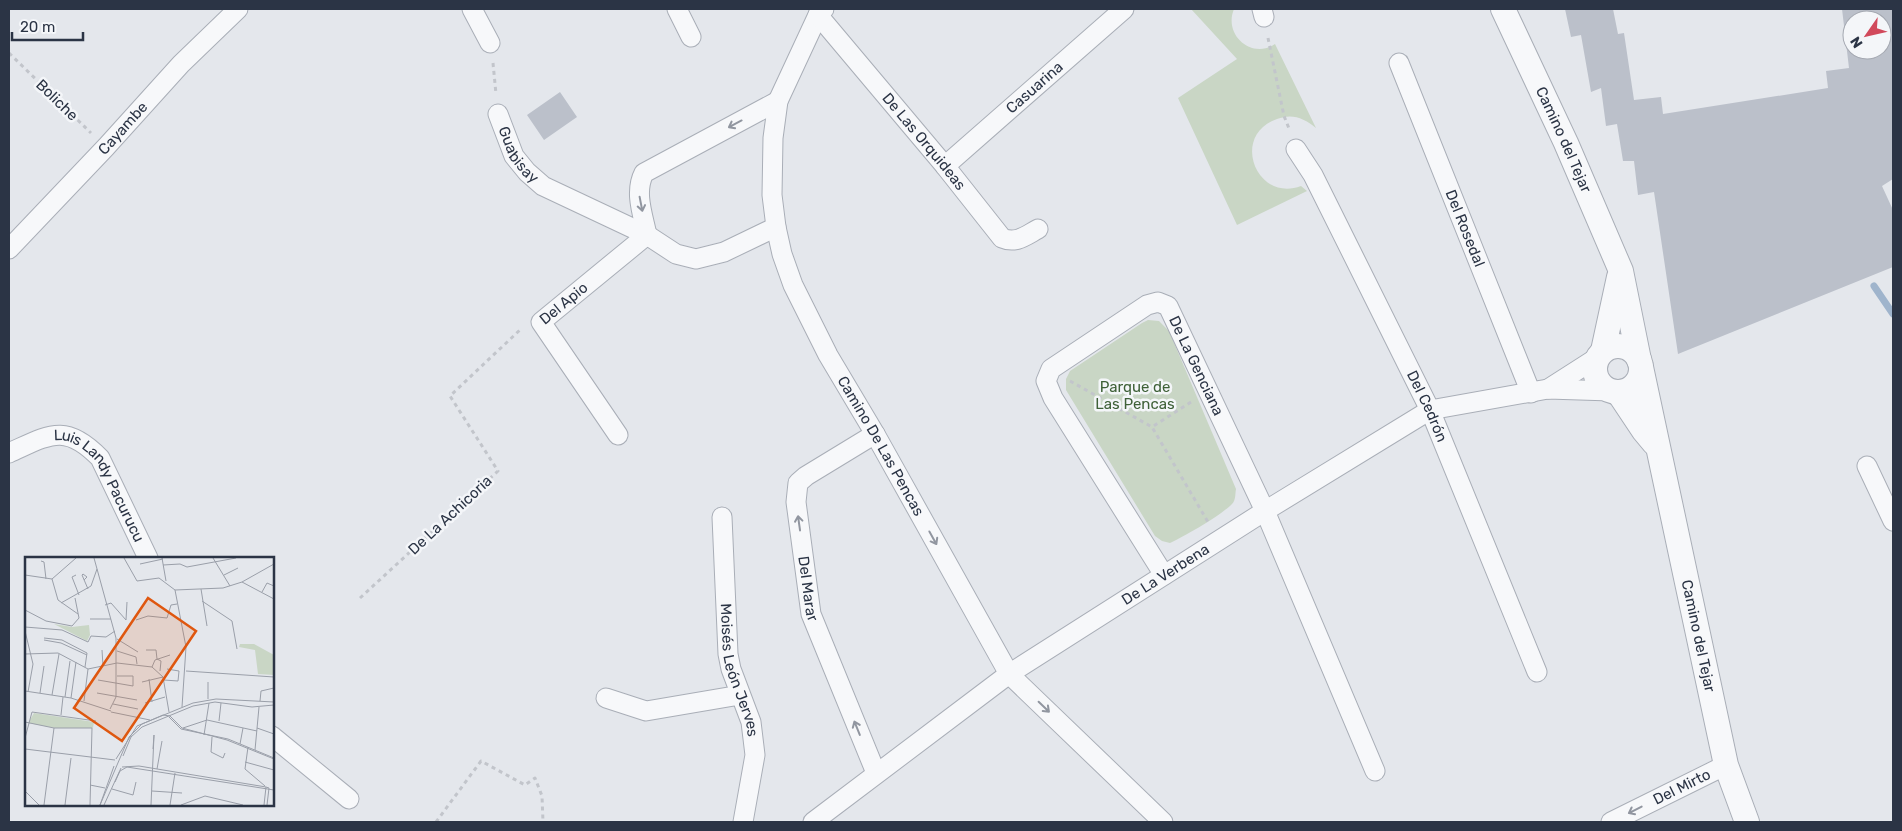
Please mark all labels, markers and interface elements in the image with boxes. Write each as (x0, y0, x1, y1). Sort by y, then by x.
scale bar (12, 10, 84, 42)
north arrow (1842, 10, 1892, 60)
text: 20 m (20, 18, 55, 36)
text: N (1847, 33, 1867, 51)
street label: Casuarina (1002, 58, 1067, 117)
street label: Boliche (32, 76, 82, 124)
street label: Camino del Tejar (1532, 84, 1595, 196)
street label: De Las Orquideas (878, 89, 970, 194)
street label: Cayambe (94, 98, 151, 158)
one-way arrow (728, 120, 743, 129)
street label: Guabisay (495, 124, 542, 187)
street label: Del Rosedal (1442, 187, 1489, 269)
one-way arrow (636, 196, 646, 212)
street label: Del Apio (536, 278, 591, 328)
street label: De La Genciana (1165, 313, 1228, 419)
street label: Del Cedrón (1403, 368, 1451, 445)
street label: Camino De Las Pencas (834, 373, 928, 519)
park label: Parque de Las Pencas (1095, 378, 1175, 413)
street label: Luis Landy Pacurucu (53, 426, 148, 545)
street label: De La Achicoria (404, 472, 496, 558)
one-way arrow (794, 515, 804, 531)
one-way arrow (929, 530, 939, 545)
street label: De La Verbena (1118, 540, 1213, 609)
street label: Del Marar (794, 555, 822, 625)
inset map (25, 557, 274, 806)
street label: Camino del Tejar (1678, 578, 1719, 694)
street label: Moisés León Jerves (717, 603, 762, 738)
one-way arrow (1038, 701, 1051, 713)
one-way arrow (852, 721, 861, 736)
street label: Del Mirto (1650, 765, 1713, 809)
one-way arrow (1628, 806, 1643, 815)

